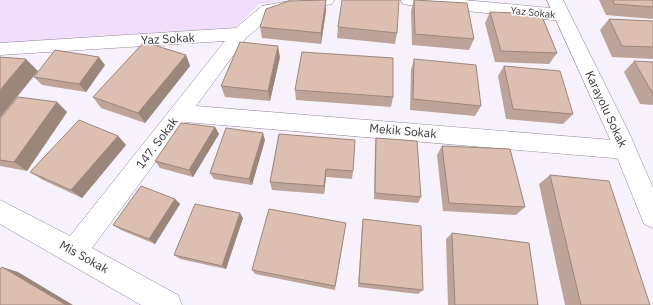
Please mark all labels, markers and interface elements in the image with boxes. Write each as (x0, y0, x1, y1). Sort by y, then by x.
street label: Yaz Sokak (510, 4, 557, 21)
street label: Yaz Sokak (141, 30, 196, 47)
street label: Karayolu Sokak (582, 68, 631, 150)
street label: 147. Sokak (132, 114, 181, 171)
street label: Mekik Sokak (369, 120, 438, 141)
street label: Mis Sokak (57, 237, 112, 277)

